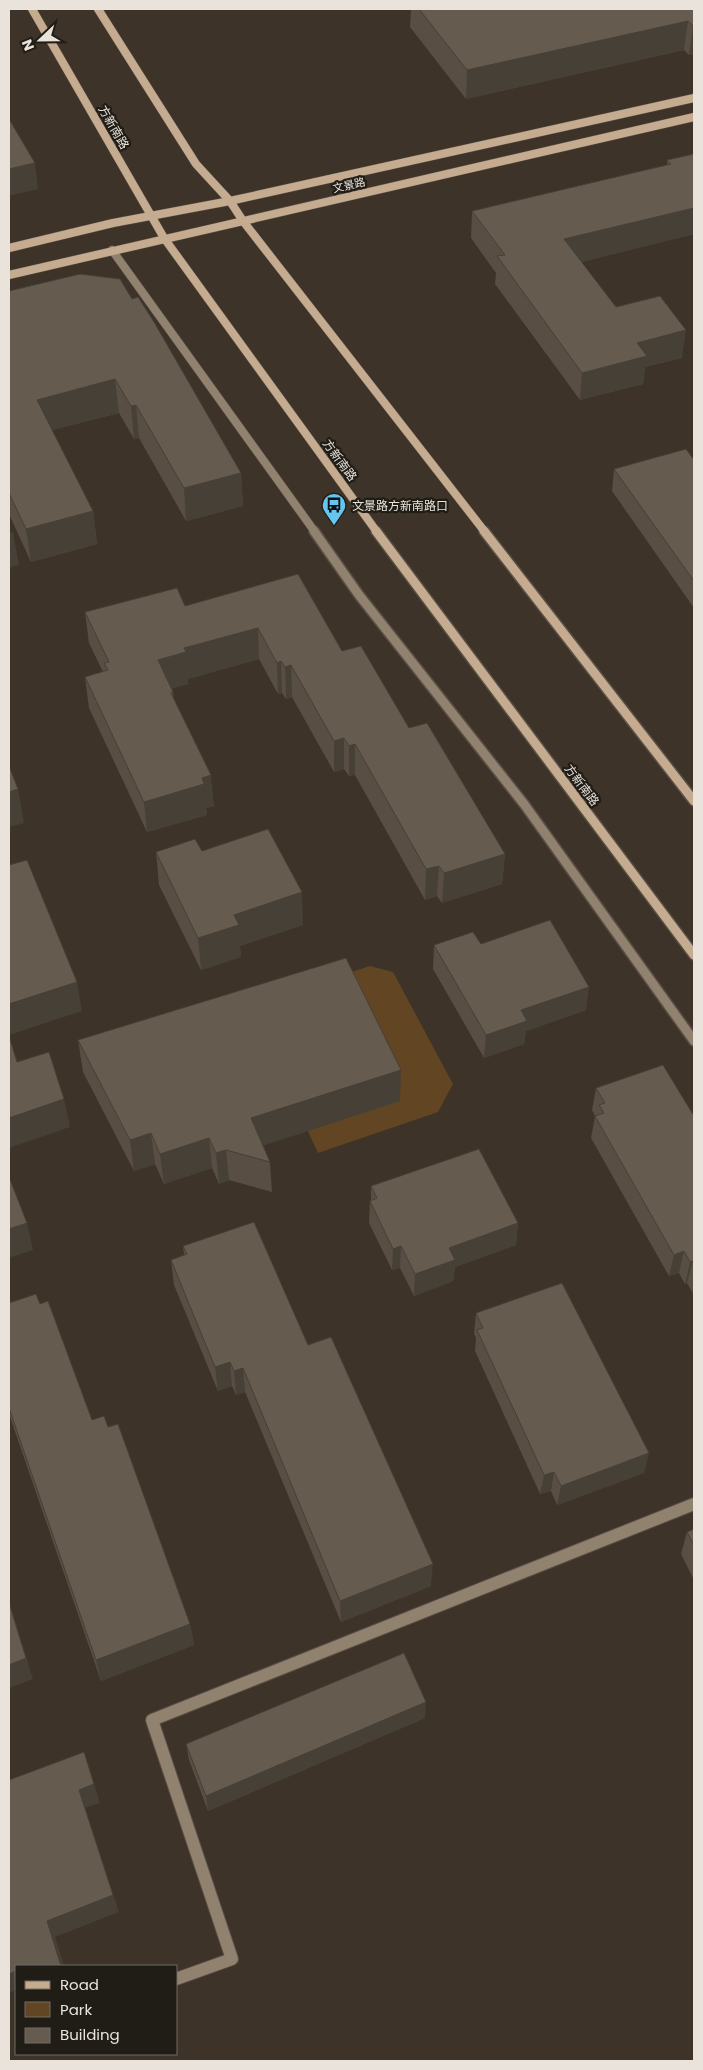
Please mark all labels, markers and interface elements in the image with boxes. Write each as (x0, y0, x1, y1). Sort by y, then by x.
north arrow (15, 15, 65, 65)
text: N (17, 36, 39, 53)
street label: 方新南路 (95, 102, 133, 152)
street label: 文景路 (331, 173, 367, 197)
street label: 方新南路 (319, 436, 361, 484)
bus stop icon: 文景路方新南路口 (321, 492, 347, 526)
place label: 文景路方新南路口 (352, 497, 448, 514)
street label: 方新南路 (561, 761, 603, 809)
legend (15, 1965, 178, 2055)
text: Road (60, 1974, 99, 1995)
text: Park (60, 1999, 92, 2020)
text: Building (60, 2024, 120, 2045)

